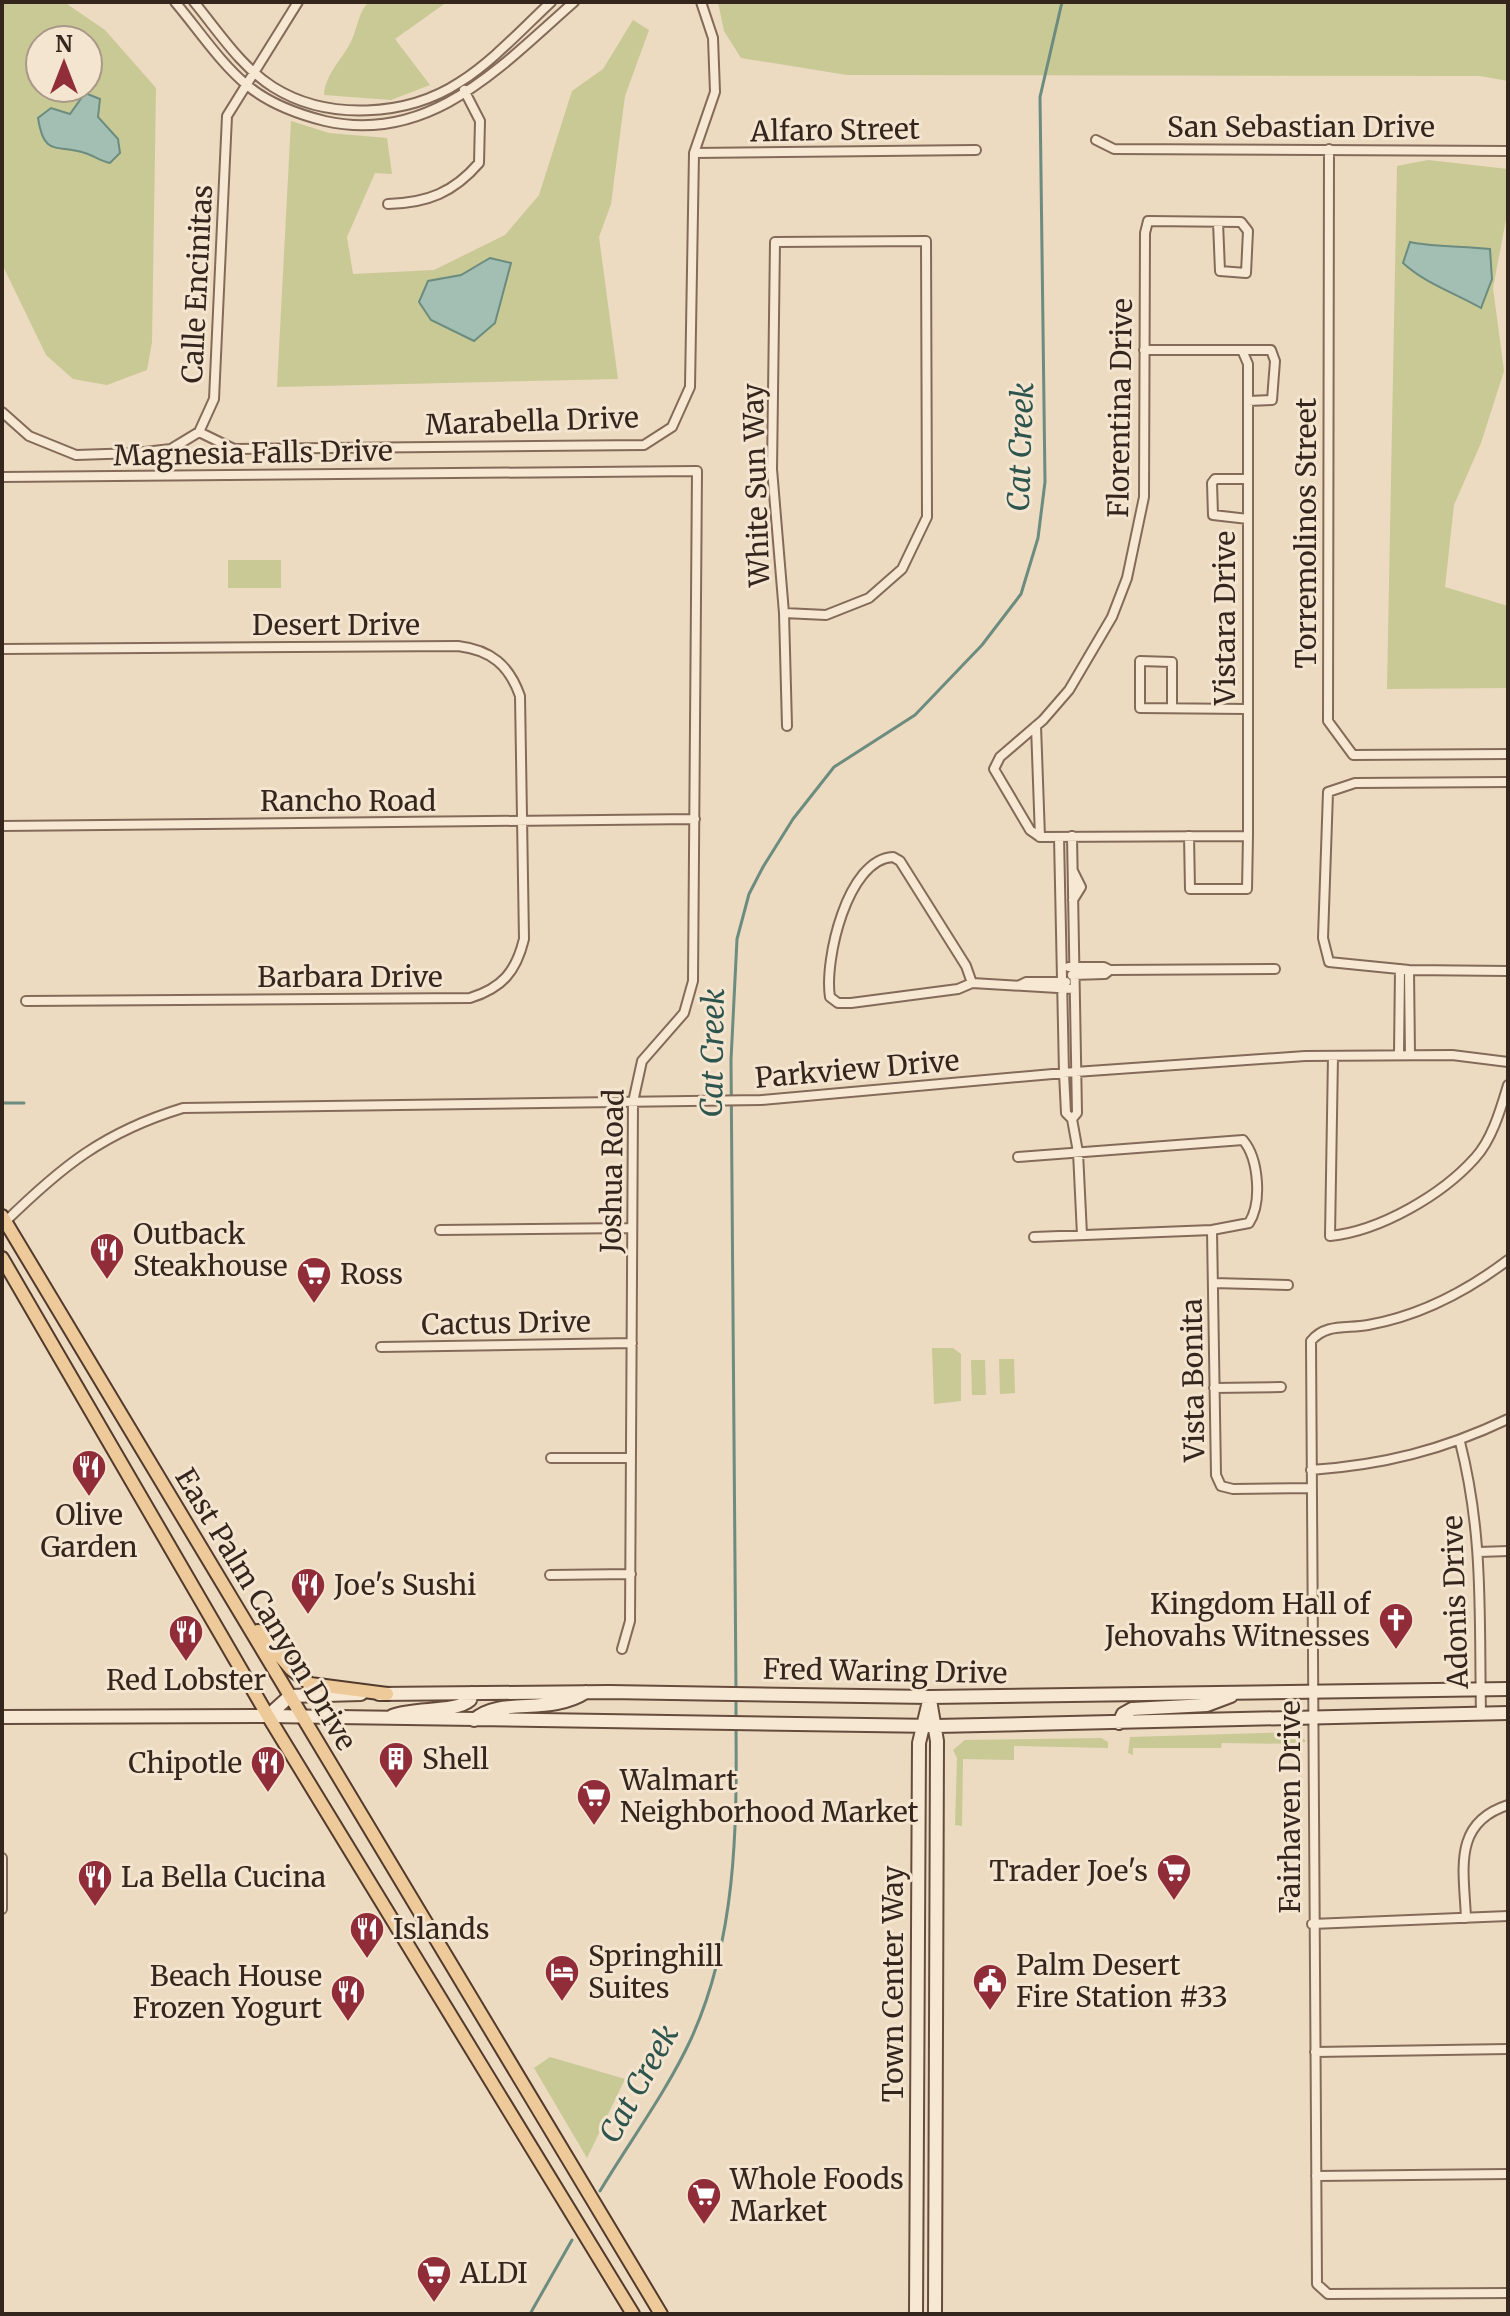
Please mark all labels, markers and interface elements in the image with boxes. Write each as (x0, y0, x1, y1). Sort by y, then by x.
north arrow (24, 24, 104, 104)
text: N (55, 30, 73, 58)
street label: San Sebastian Drive (1167, 109, 1435, 145)
street label: Alfaro Street (749, 111, 920, 149)
street label: Calle Encinitas (174, 184, 220, 384)
street label: Florentina Drive (1100, 298, 1140, 518)
water label: Cat Creek (999, 381, 1041, 512)
street label: White Sun Way (734, 382, 778, 588)
street label: Torremolinos Street (1288, 397, 1324, 668)
street label: Marabella Drive (425, 399, 639, 443)
street label: Magnesia Falls Drive (113, 433, 393, 473)
street label: Vistara Drive (1207, 531, 1243, 706)
street label: Desert Drive (252, 607, 420, 643)
street label: Rancho Road (260, 783, 436, 819)
street label: Barbara Drive (257, 959, 443, 995)
water label: Cat Creek (692, 987, 732, 1118)
street label: Parkview Drive (753, 1042, 961, 1096)
street label: Joshua Road (593, 1088, 631, 1254)
place label: Outback Steakhouse (133, 1216, 288, 1284)
restaurant icon: Outback Steakhouse (88, 1231, 126, 1281)
supermarket icon: Ross (295, 1255, 333, 1305)
place label: Ross (340, 1256, 403, 1292)
street label: Vista Bonita (1174, 1298, 1212, 1463)
street label: Cactus Drive (421, 1304, 591, 1342)
restaurant icon: Olive Garden (70, 1448, 108, 1498)
street label: East Palm Canyon Drive (167, 1461, 365, 1757)
place label: Olive Garden (40, 1497, 138, 1565)
street label: Adonis Drive (1434, 1515, 1476, 1690)
restaurant icon: Joe's Sushi (289, 1566, 327, 1616)
place label: Joe's Sushi (333, 1567, 476, 1603)
place label: Kingdom Hall of Jehovahs Witnesses (1104, 1586, 1371, 1654)
church icon: Kingdom Hall of Jehovahs Witnesses (1377, 1601, 1415, 1651)
restaurant icon: Red Lobster (167, 1613, 205, 1663)
street label: Fred Waring Drive (762, 1651, 1008, 1691)
place label: Red Lobster (106, 1662, 266, 1698)
street label: Fairhaven Drive (1272, 1700, 1308, 1914)
building icon: Shell (377, 1740, 415, 1790)
place label: Shell (422, 1741, 489, 1777)
restaurant icon: Chipotle (249, 1744, 287, 1794)
place label: Chipotle (128, 1745, 242, 1781)
place label: Walmart Neighborhood Market (619, 1762, 919, 1830)
supermarket icon: Walmart Neighborhood Market (575, 1777, 613, 1827)
supermarket icon: Trader Joe's (1155, 1852, 1193, 1902)
place label: Trader Joe's (989, 1853, 1148, 1889)
restaurant icon: La Bella Cucina (76, 1858, 114, 1908)
place label: La Bella Cucina (121, 1859, 326, 1895)
street label: Town Center Way (875, 1865, 911, 2102)
restaurant icon: Islands (348, 1910, 386, 1960)
place label: Islands (393, 1911, 489, 1947)
place label: Springhill Suites (588, 1938, 723, 2006)
place label: Palm Desert Fire Station #33 (1016, 1947, 1228, 2015)
hotel icon: Springhill Suites (543, 1953, 581, 2003)
place label: Beach House Frozen Yogurt (133, 1958, 322, 2026)
public building icon: Palm Desert Fire Station #33 (971, 1962, 1009, 2012)
restaurant icon: Beach House Frozen Yogurt (329, 1973, 367, 2023)
water label: Cat Creek (590, 2017, 686, 2149)
place label: Whole Foods Market (729, 2161, 904, 2229)
supermarket icon: Whole Foods Market (685, 2176, 723, 2226)
supermarket icon: ALDI (415, 2254, 453, 2304)
place label: ALDI (459, 2255, 528, 2291)

